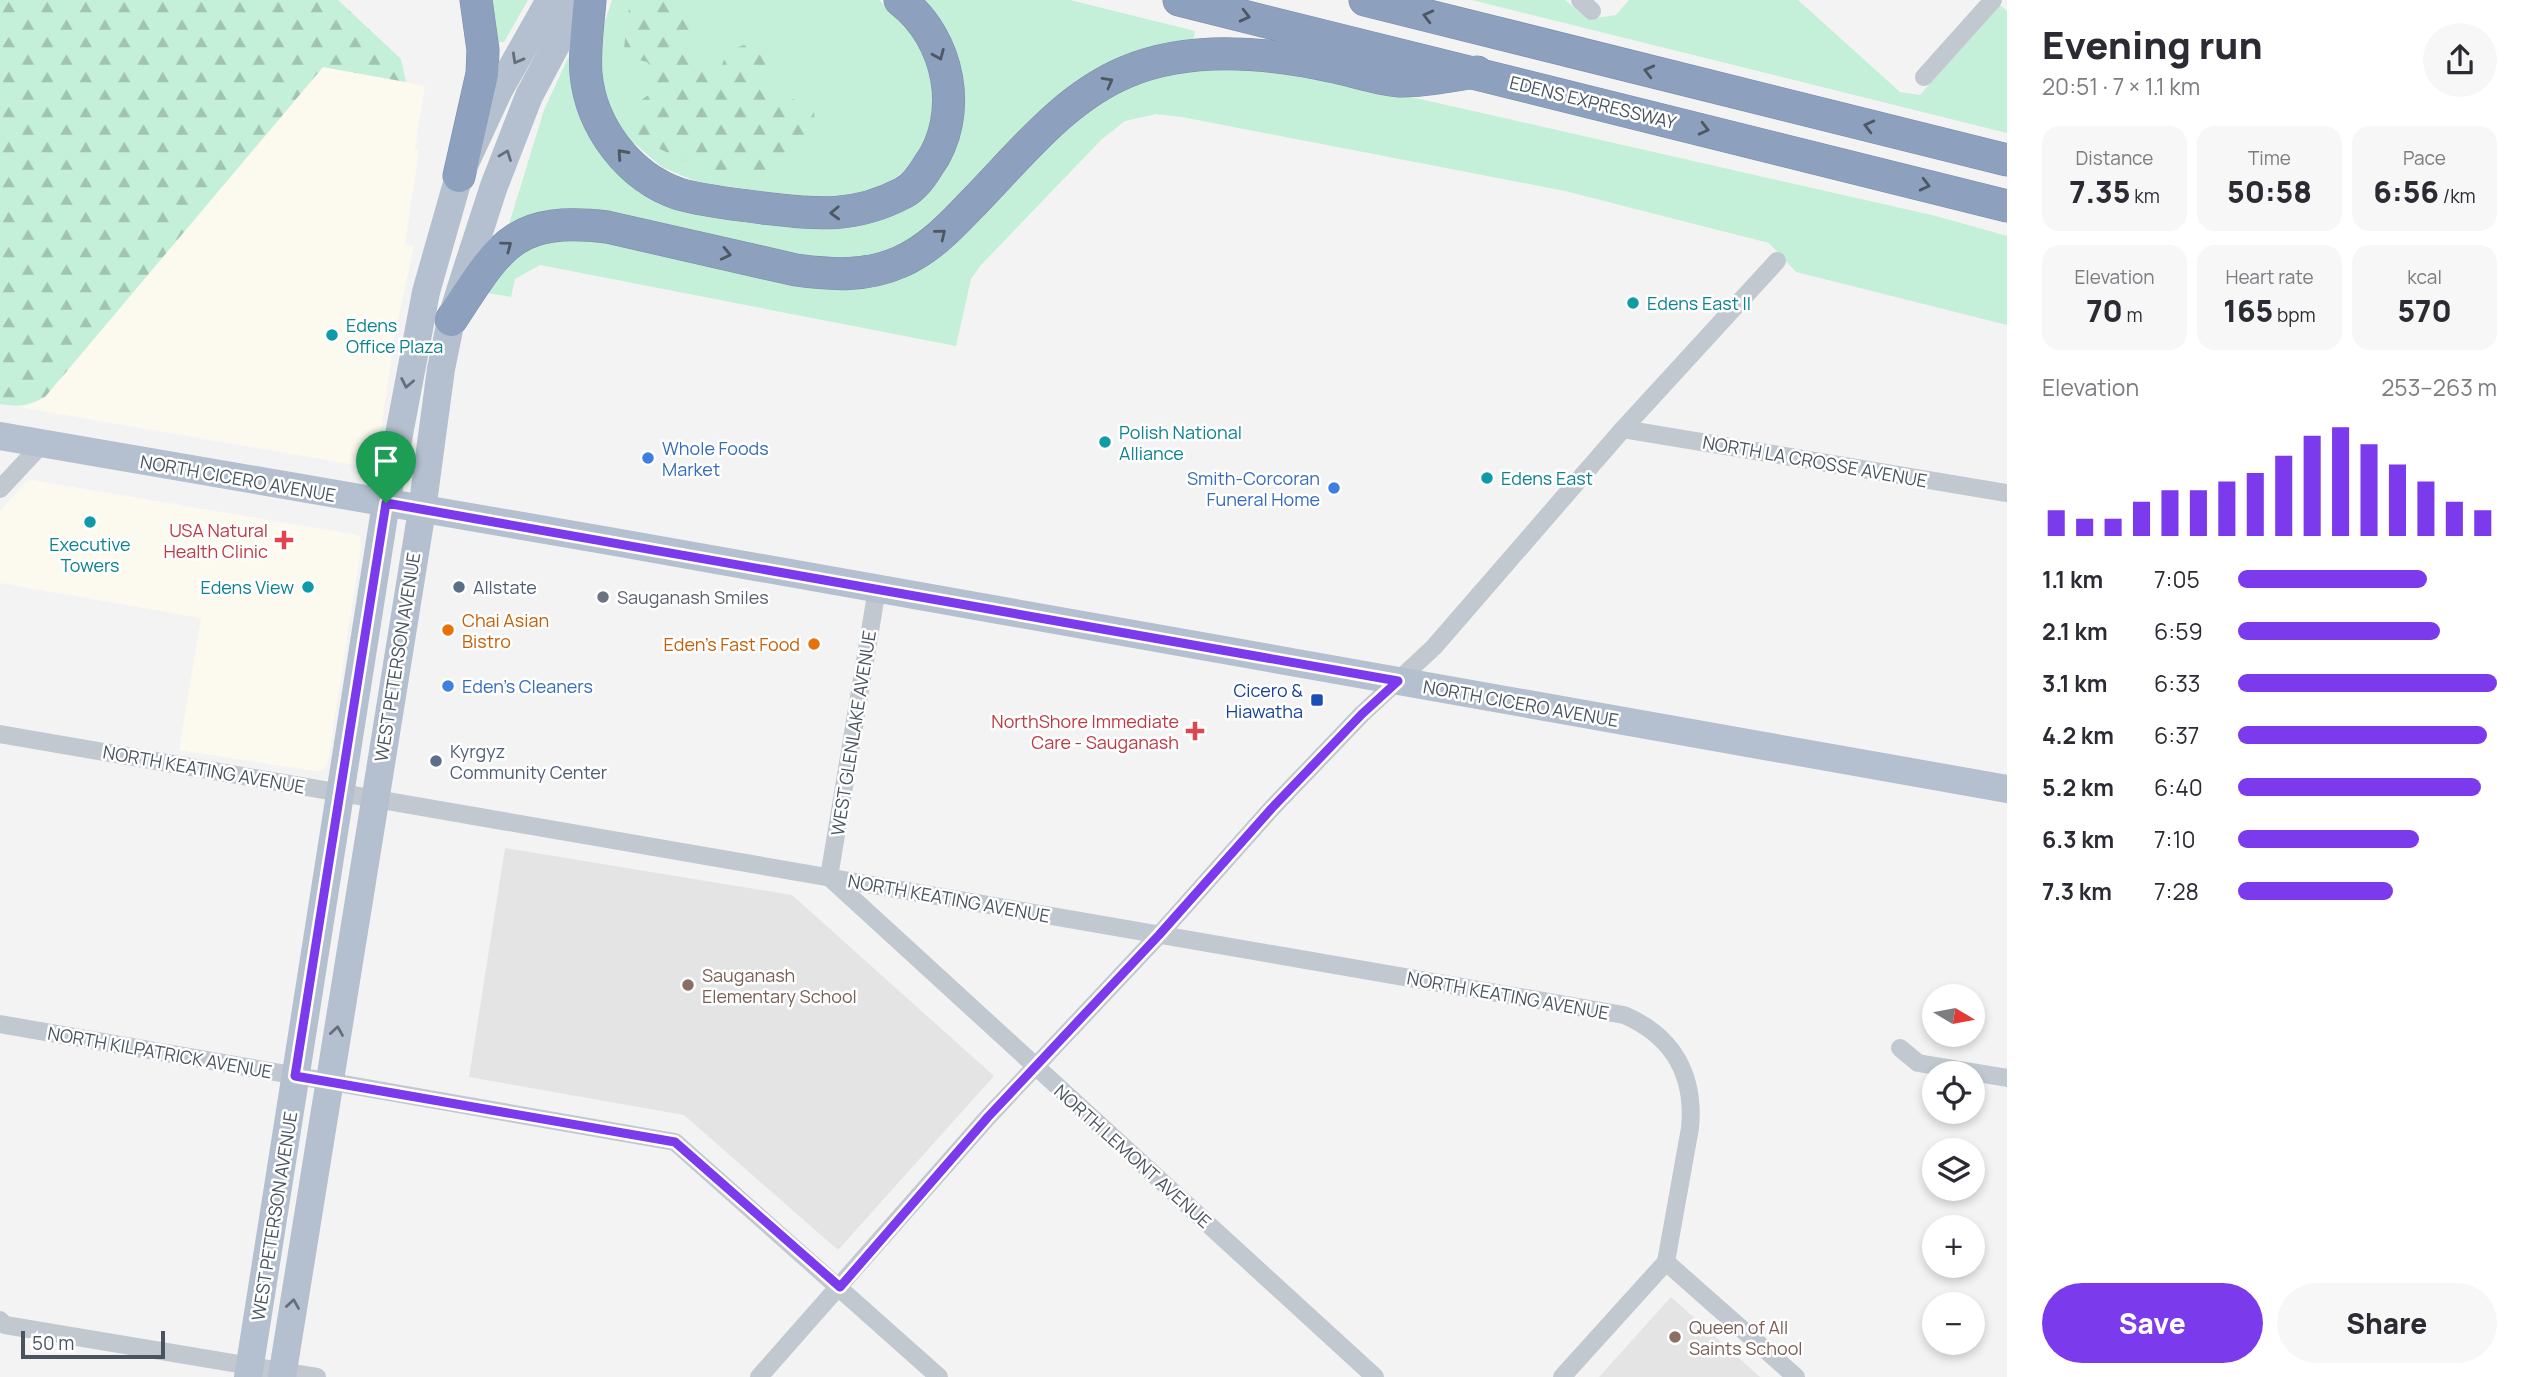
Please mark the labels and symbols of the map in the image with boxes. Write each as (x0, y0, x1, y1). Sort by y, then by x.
one-way arrow (1239, 8, 1251, 23)
one-way arrow (1422, 10, 1434, 24)
one-way arrow (931, 48, 945, 60)
one-way arrow (512, 52, 525, 65)
one-way arrow (1643, 65, 1655, 79)
street label: EDENS EXPRESSWAY (1507, 70, 1680, 135)
one-way arrow (1101, 76, 1113, 90)
one-way arrow (1864, 120, 1876, 134)
one-way arrow (1698, 121, 1710, 135)
one-way arrow (498, 150, 512, 162)
one-way arrow (618, 150, 630, 163)
one-way arrow (1919, 177, 1931, 191)
one-way arrow (829, 206, 840, 221)
one-way arrow (933, 230, 945, 243)
one-way arrow (499, 242, 511, 255)
one-way arrow (719, 246, 731, 260)
place label: Edens East II (1647, 291, 1751, 315)
marker: Edens East II (1625, 295, 1641, 311)
place label: Edens Office Plaza (346, 313, 443, 358)
marker: Edens Office Plaza (324, 327, 340, 343)
one-way arrow (401, 377, 416, 389)
place label: Polish National Alliance (1119, 420, 1242, 465)
street label: NORTH LA CROSSE AVENUE (1701, 429, 1929, 493)
pin (356, 431, 416, 503)
marker: Polish National Alliance (1097, 434, 1113, 450)
place label: Whole Foods Market (662, 436, 769, 481)
street label: NORTH CICERO AVENUE (138, 449, 338, 507)
marker: Whole Foods Market (640, 450, 656, 466)
place label: Smith-Corcoran Funeral Home (1187, 466, 1320, 511)
place label: Edens East (1501, 466, 1593, 490)
marker: Edens East (1479, 470, 1495, 486)
marker: Smith-Corcoran Funeral Home (1326, 480, 1342, 496)
marker: Executive Towers (82, 514, 98, 530)
place label: USA Natural Health Clinic (163, 518, 268, 563)
marker: USA Natural Health Clinic (274, 530, 294, 550)
place label: Executive Towers (49, 532, 131, 577)
street label: WEST PETERSON AVENUE (369, 551, 425, 763)
place label: Edens View (200, 575, 294, 599)
place label: Allstate (473, 575, 537, 599)
marker: Edens View (300, 579, 316, 595)
marker: Allstate (451, 579, 467, 595)
place label: Sauganash Smiles (617, 585, 769, 609)
marker: Sauganash Smiles (595, 589, 611, 605)
place label: Chai Asian Bistro (462, 608, 549, 653)
marker: Chai Asian Bistro (440, 622, 456, 638)
street label: WEST GLENLAKE AVENUE (825, 629, 881, 837)
place label: Eden's Fast Food (664, 632, 800, 656)
marker: Eden's Fast Food (806, 636, 822, 652)
place label: Eden's Cleaners (462, 674, 593, 698)
street label: NORTH CICERO AVENUE (1421, 674, 1621, 732)
marker: Eden's Cleaners (440, 678, 456, 694)
place label: Cicero & Hiawatha (1226, 678, 1303, 723)
marker: Cicero & Hiawatha (1309, 692, 1325, 708)
place label: NorthShore Immediate Care - Sauganash (991, 709, 1179, 754)
marker: NorthShore Immediate Care - Sauganash (1185, 721, 1205, 741)
street label: NORTH KEATING AVENUE (101, 739, 307, 799)
place label: Kyrgyz Community Center (450, 739, 608, 784)
marker: Kyrgyz Community Center (428, 753, 444, 769)
street label: NORTH KEATING AVENUE (846, 868, 1052, 928)
place label: Sauganash Elementary School (702, 963, 857, 1008)
street label: NORTH KEATING AVENUE (1405, 965, 1611, 1025)
marker: Sauganash Elementary School (680, 977, 696, 993)
north arrow (1922, 984, 1984, 1046)
street label: NORTH KILPATRICK AVENUE (46, 1020, 274, 1084)
one-way arrow (329, 1025, 344, 1037)
street label: NORTH LEMONT AVENUE (1049, 1079, 1217, 1233)
street label: WEST PETERSON AVENUE (246, 1110, 302, 1322)
one-way arrow (285, 1298, 300, 1310)
place label: Queen of All Saints School (1689, 1315, 1803, 1360)
scale bar (21, 1328, 164, 1360)
marker: Queen of All Saints School (1667, 1329, 1683, 1345)

